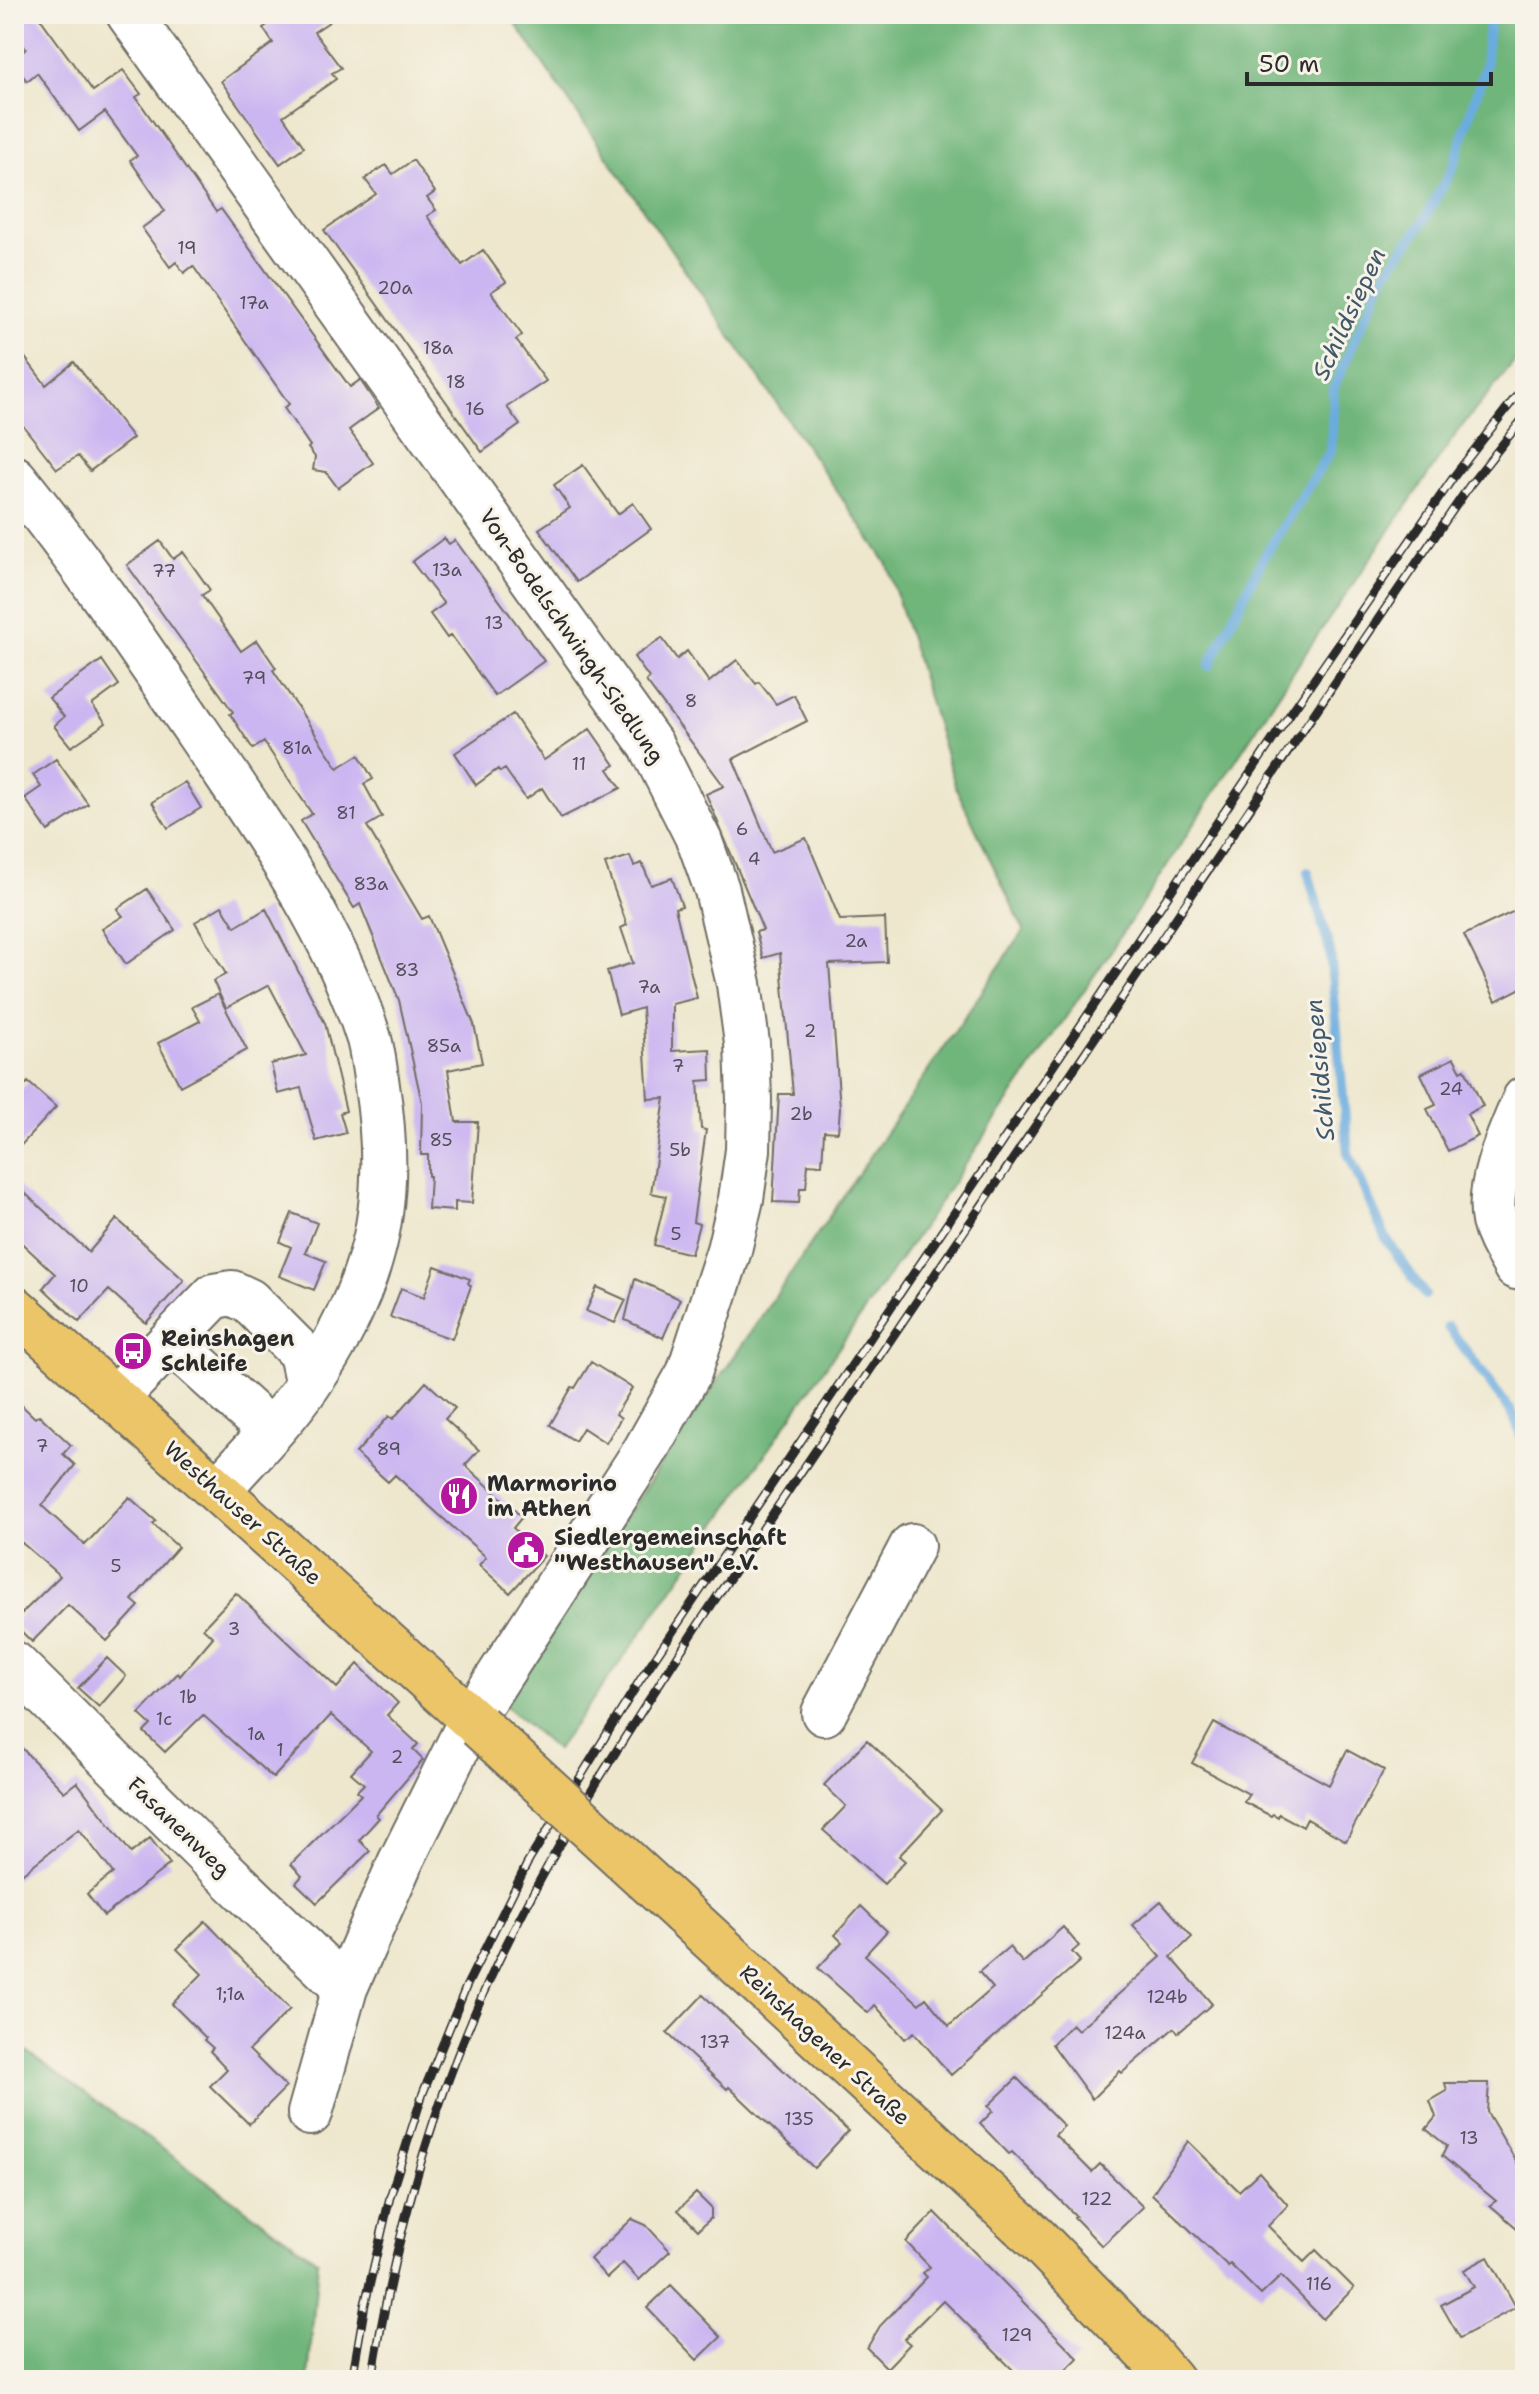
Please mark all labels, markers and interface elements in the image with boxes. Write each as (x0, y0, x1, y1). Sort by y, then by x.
scale bar (1247, 36, 1491, 86)
text: 50 m (1259, 48, 1319, 80)
house number: 19 (177, 236, 197, 260)
water label: Schildsiepen (1304, 243, 1394, 385)
house number: 20a (377, 276, 413, 300)
house number: 17a (239, 291, 269, 315)
house number: 18a (423, 336, 453, 360)
house number: 18 (446, 370, 466, 394)
house number: 16 (465, 397, 485, 421)
street label: Von-Bodelschwingh-Siedlung (473, 503, 671, 769)
house number: 13a (432, 558, 462, 582)
house number: 77 (152, 559, 176, 583)
house number: 13 (484, 611, 504, 635)
house number: 79 (242, 666, 266, 690)
house number: 8 (685, 689, 697, 713)
house number: 81a (282, 736, 312, 760)
house number: 11 (572, 752, 586, 776)
house number: 81 (336, 801, 356, 825)
house number: 6 (736, 817, 748, 841)
house number: 4 (748, 847, 760, 871)
house number: 83a (353, 872, 389, 896)
house number: 2a (844, 929, 868, 953)
house number: 83 (395, 958, 419, 982)
house number: 7a (638, 975, 660, 999)
water label: Schildsiepen (1298, 998, 1342, 1142)
house number: 2 (804, 1019, 816, 1043)
house number: 85a (427, 1034, 461, 1058)
house number: 7 (672, 1054, 684, 1078)
house number: 24 (1439, 1077, 1463, 1101)
house number: 2b (789, 1102, 813, 1126)
house number: 85 (429, 1128, 453, 1152)
house number: 5b (669, 1138, 691, 1162)
house number: 5 (670, 1222, 682, 1246)
house number: 10 (69, 1274, 89, 1298)
place label: Reinshagen Schleife (161, 1324, 295, 1378)
bus stop icon: Reinshagen Schleife (112, 1330, 154, 1372)
house number: 7 (36, 1434, 48, 1458)
street label: Westhauser Straße (158, 1434, 328, 1592)
house number: 89 (377, 1437, 401, 1461)
place label: Marmorino im Athen (487, 1469, 617, 1523)
restaurant icon: Marmorino im Athen (438, 1475, 480, 1517)
place label: Siedlergemeinschaft "Westhausen" e.V. (554, 1523, 787, 1577)
public building icon: Siedlergemeinschaft "Westhausen" e.V. (505, 1529, 547, 1571)
house number: 5 (110, 1554, 122, 1578)
house number: 3 (228, 1617, 240, 1641)
house number: 1b (179, 1685, 197, 1709)
house number: 1c (156, 1707, 172, 1731)
house number: 1a (247, 1722, 265, 1746)
house number: 1 (276, 1738, 284, 1762)
house number: 2 (391, 1745, 403, 1769)
street label: Fasanenweg (121, 1771, 237, 1883)
street label: Reinshagener Straße (733, 1958, 917, 2132)
house number: 1;1a (216, 1982, 244, 2006)
house number: 124b (1146, 1985, 1188, 2009)
house number: 124a (1104, 2021, 1146, 2045)
house number: 137 (700, 2030, 730, 2054)
house number: 135 (784, 2107, 814, 2131)
house number: 13 (1459, 2126, 1479, 2150)
house number: 122 (1082, 2187, 1112, 2211)
house number: 116 (1306, 2272, 1332, 2296)
house number: 129 (1002, 2323, 1032, 2347)

